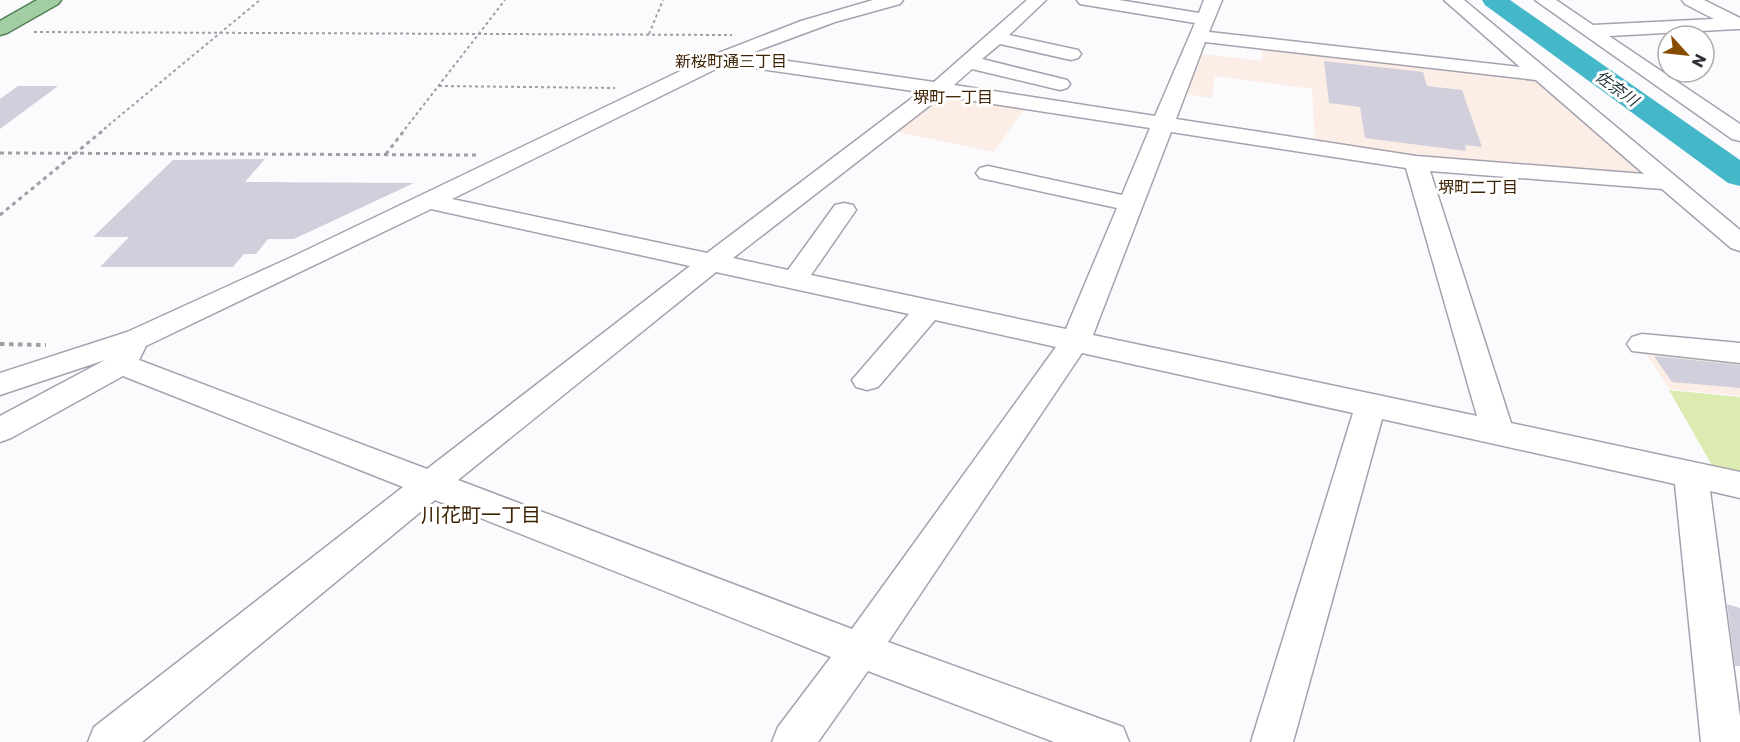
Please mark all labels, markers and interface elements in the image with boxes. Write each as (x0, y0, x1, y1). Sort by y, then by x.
north arrow (1656, 24, 1716, 84)
district label: 新桜町通三丁目 (675, 50, 787, 73)
text: N (1686, 50, 1712, 71)
water label: 佐奈川 (1591, 65, 1644, 113)
district label: 堺町一丁目 (913, 86, 993, 109)
district label: 堺町二丁目 (1438, 176, 1518, 199)
district label: 川花町一丁目 (421, 501, 541, 529)

